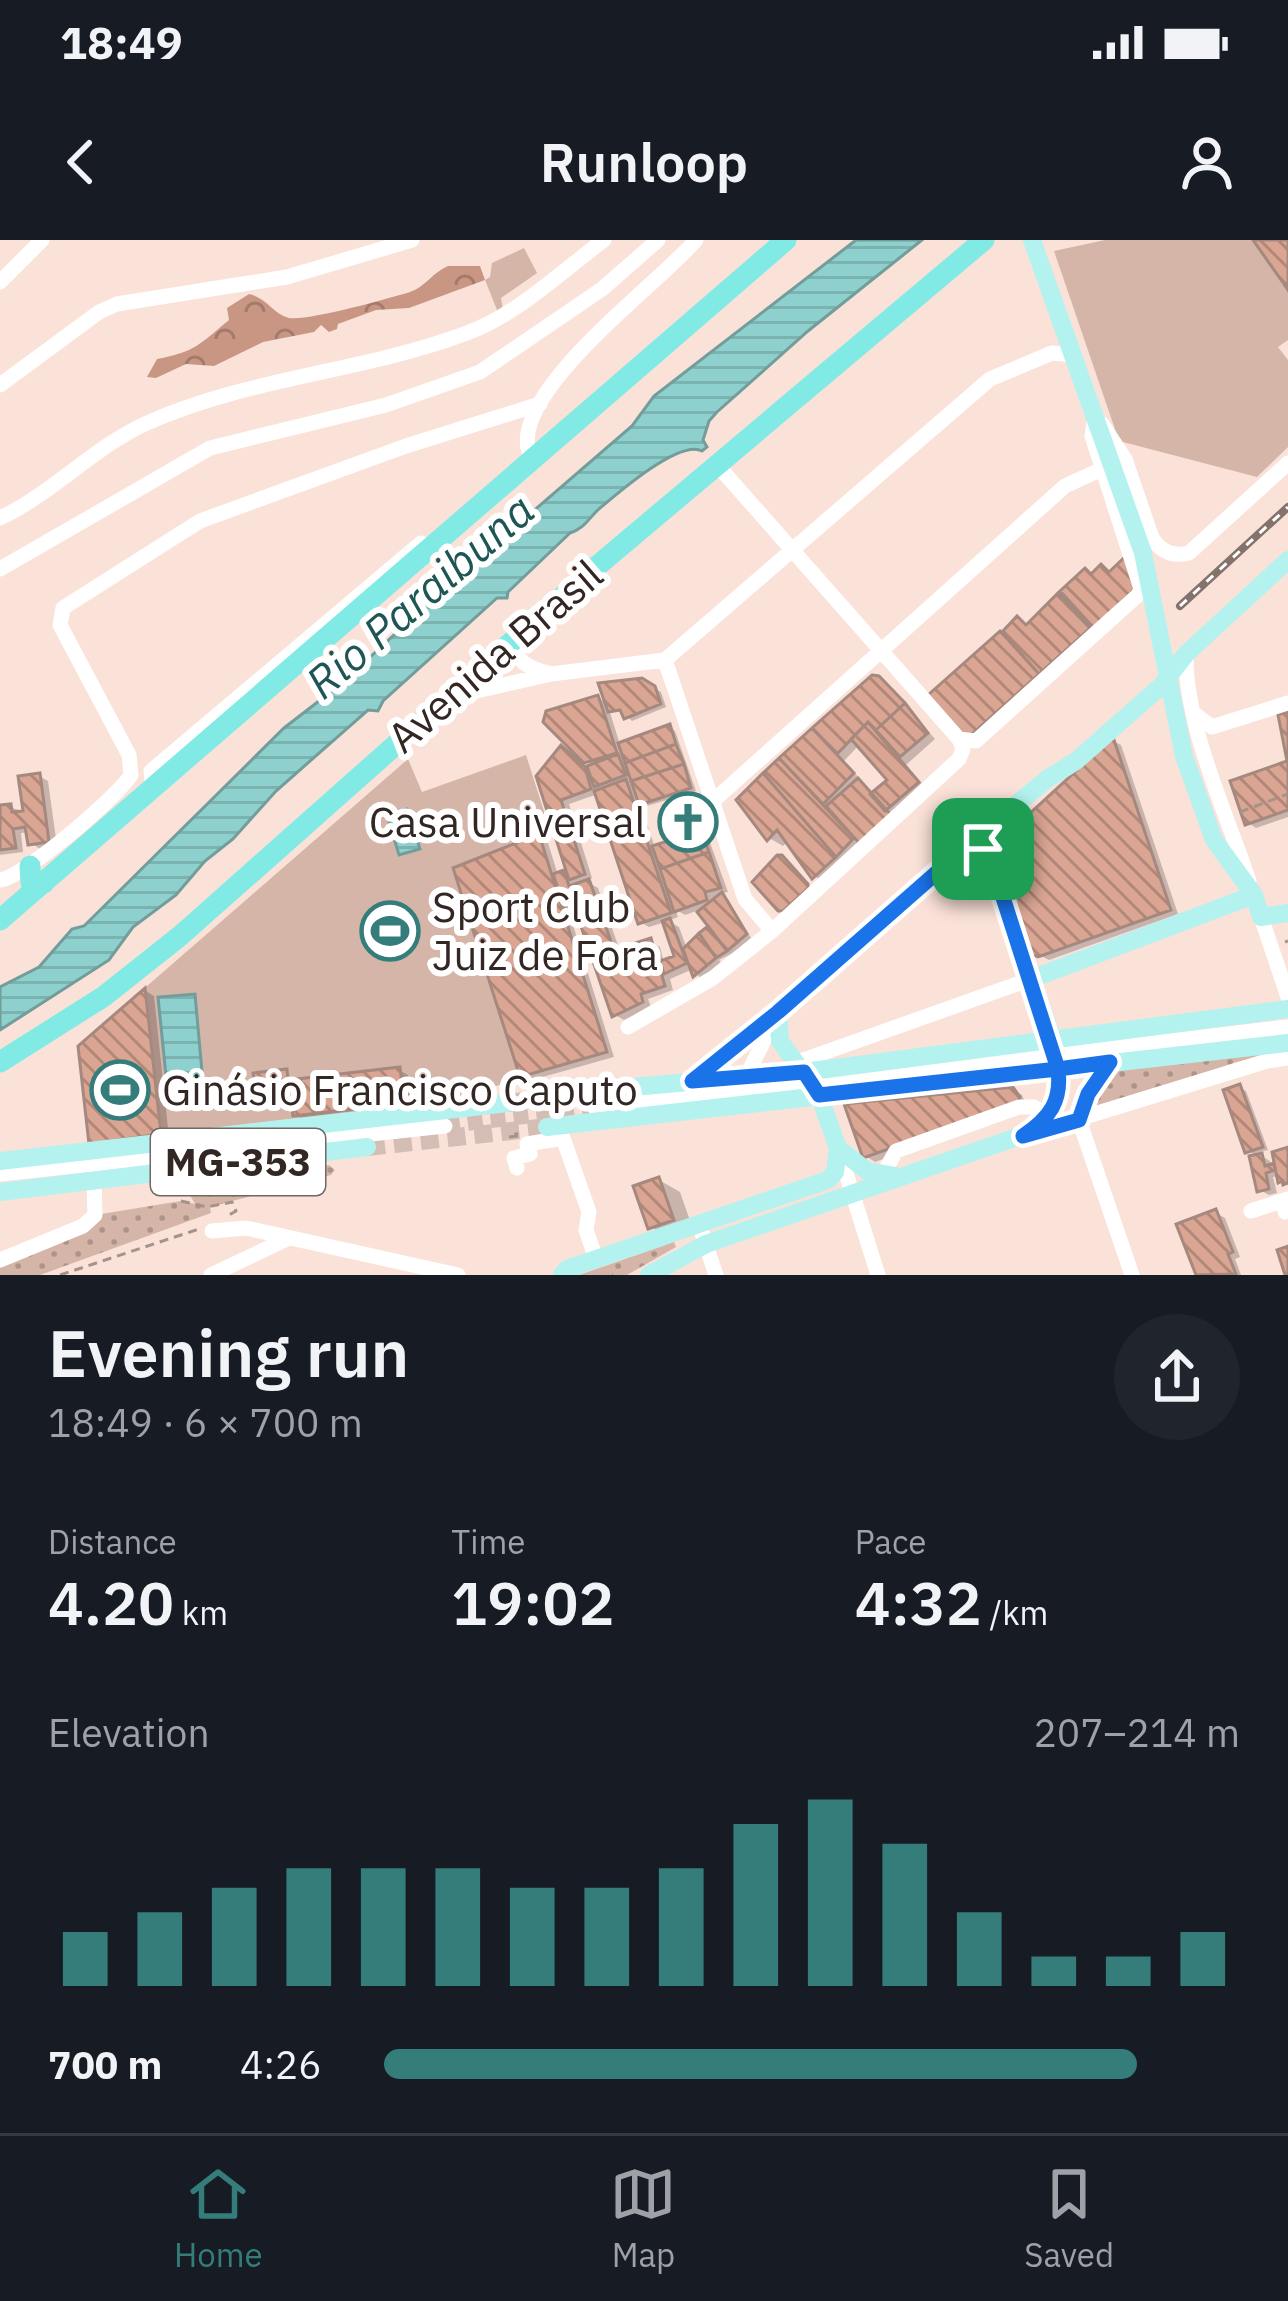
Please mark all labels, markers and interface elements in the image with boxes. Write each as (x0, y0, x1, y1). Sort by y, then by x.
text: 18:49 (60, 13, 183, 71)
text: Runloop (540, 127, 748, 197)
icon: back (48, 129, 114, 195)
icon: person (1174, 129, 1240, 195)
water label: Rio Paraibuna (293, 480, 546, 710)
street label: Avenida Brasil (375, 547, 614, 764)
church icon: Casa Universal (657, 791, 719, 853)
place label: Casa Universal (369, 794, 646, 849)
pin (932, 798, 1034, 900)
icon: arrive (950, 816, 1016, 882)
place label: Sport Club Juiz de Fora (432, 879, 658, 982)
sports icon: Sport Club Juiz de Fora (359, 900, 421, 962)
sports icon: Ginásio Francisco Caputo (89, 1059, 151, 1121)
place label: Ginásio Francisco Caputo (162, 1062, 638, 1117)
road number: MG-353 (151, 1129, 325, 1195)
text: Evening run (48, 1309, 409, 1395)
button: share (1114, 1314, 1240, 1440)
text: 18:49 · 6 × 700 m (48, 1397, 363, 1448)
text: Distance (48, 1520, 177, 1563)
text: Time (451, 1520, 525, 1563)
text: Pace (855, 1520, 926, 1563)
text: 4.20 (48, 1563, 174, 1642)
text: 19:02 (451, 1563, 614, 1642)
text: 4:32 (855, 1563, 982, 1642)
text: km (174, 1591, 228, 1634)
text: /km (982, 1591, 1048, 1634)
text: Elevation (48, 1707, 210, 1758)
text: 207–214 m (1033, 1707, 1240, 1758)
text: 700 m (48, 2039, 162, 2090)
text: 4:26 (240, 2039, 322, 2090)
tab: Home (174, 2161, 263, 2276)
tab: Map (610, 2161, 676, 2276)
tab: Saved (1024, 2161, 1114, 2276)

